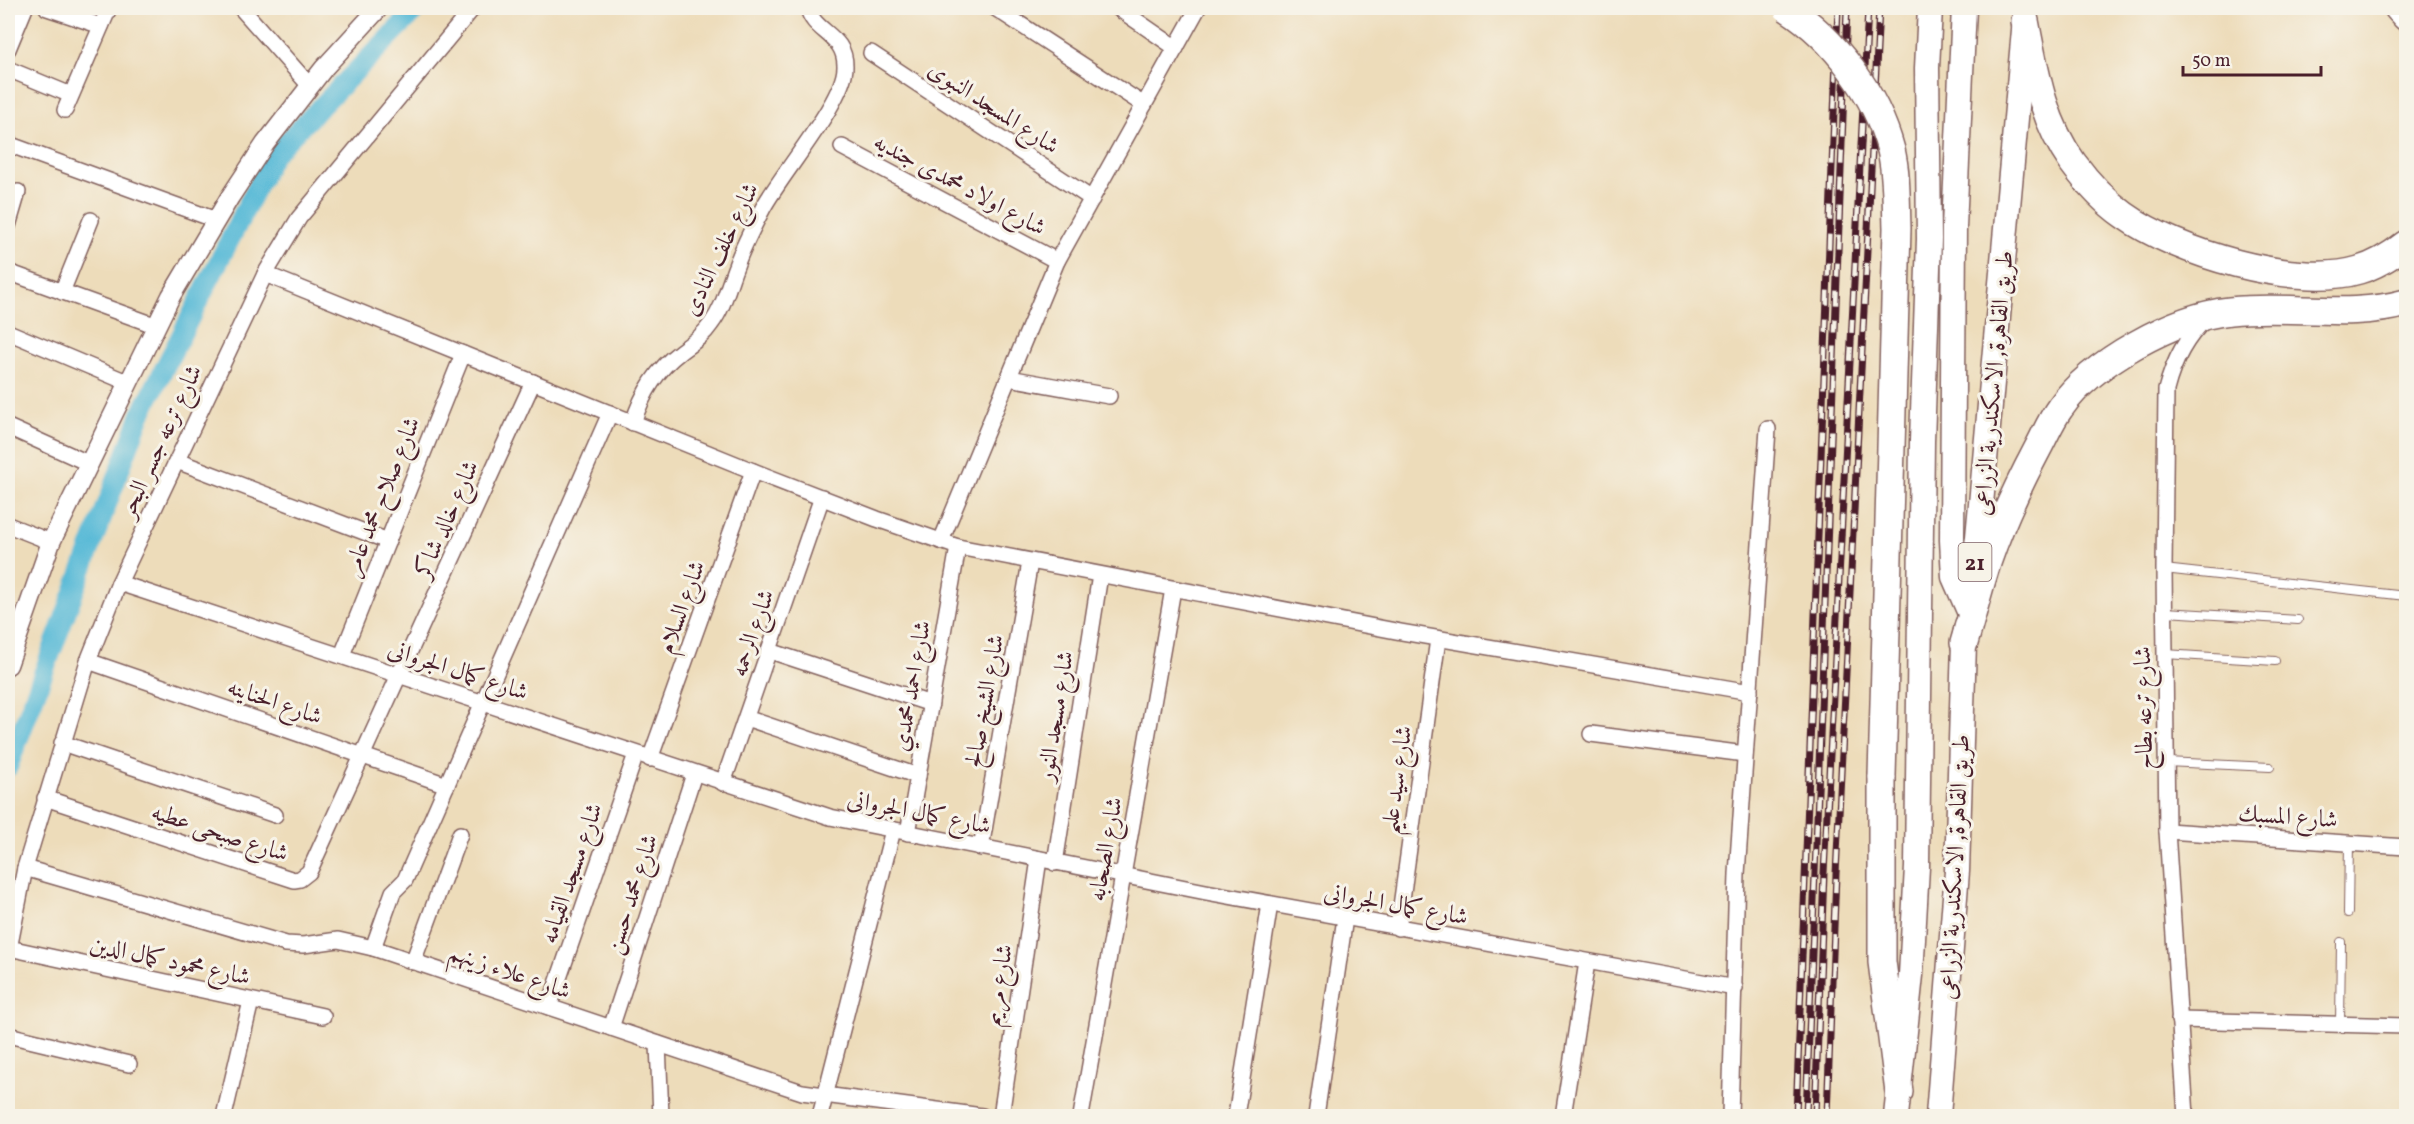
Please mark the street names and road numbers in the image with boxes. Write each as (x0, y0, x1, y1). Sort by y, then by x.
street label: شارع المسجد النبوى (920, 53, 1065, 165)
street label: شارع اولاد محمدى جنديه (866, 126, 1051, 246)
street label: شارع خلف النادى (675, 177, 770, 323)
street label: طريق القاهرة, الاسكندرية الزراعى (1966, 249, 2024, 517)
street label: شارع ترعه جسر البحر (110, 360, 213, 527)
street label: شارع صلاح محمد عامر (336, 412, 432, 582)
street label: شارع خالد شاكر (405, 455, 490, 587)
road number: 21 (1958, 543, 1992, 581)
street label: شارع السلام (650, 556, 717, 660)
street label: شارع الرحمه (723, 585, 786, 682)
street label: شارع احمد محمدي (885, 618, 942, 755)
street label: شارع الشيخ صالح (958, 632, 1016, 771)
street label: شارع كمال الجروانى (382, 633, 532, 712)
street label: شارع ترعه بطاح (2127, 646, 2165, 770)
street label: شارع مسجد النور (1030, 649, 1085, 786)
street label: شارع الحناينه (222, 671, 326, 736)
street label: شارع سيد عليم (1374, 724, 1427, 838)
street label: طريق القاهرة, الاسكندرية الزراعى (1932, 733, 1980, 1001)
street label: شارع كمال الجروانى (844, 783, 993, 846)
street label: شارع الصحابه (1081, 795, 1134, 904)
street label: شارع صبحى عطيه (146, 796, 292, 873)
street label: شارع المسبك (2237, 798, 2339, 839)
street label: شارع مسجد القيامه (533, 799, 614, 949)
street label: شارع محمد حسن (598, 830, 669, 959)
street label: شارع كمال الجروانى (1321, 877, 1470, 936)
street label: شارع محمود كمال الدين (86, 928, 253, 997)
street label: شارع علاء زينهم (443, 936, 575, 1012)
street label: شارع مريم (977, 942, 1025, 1029)

